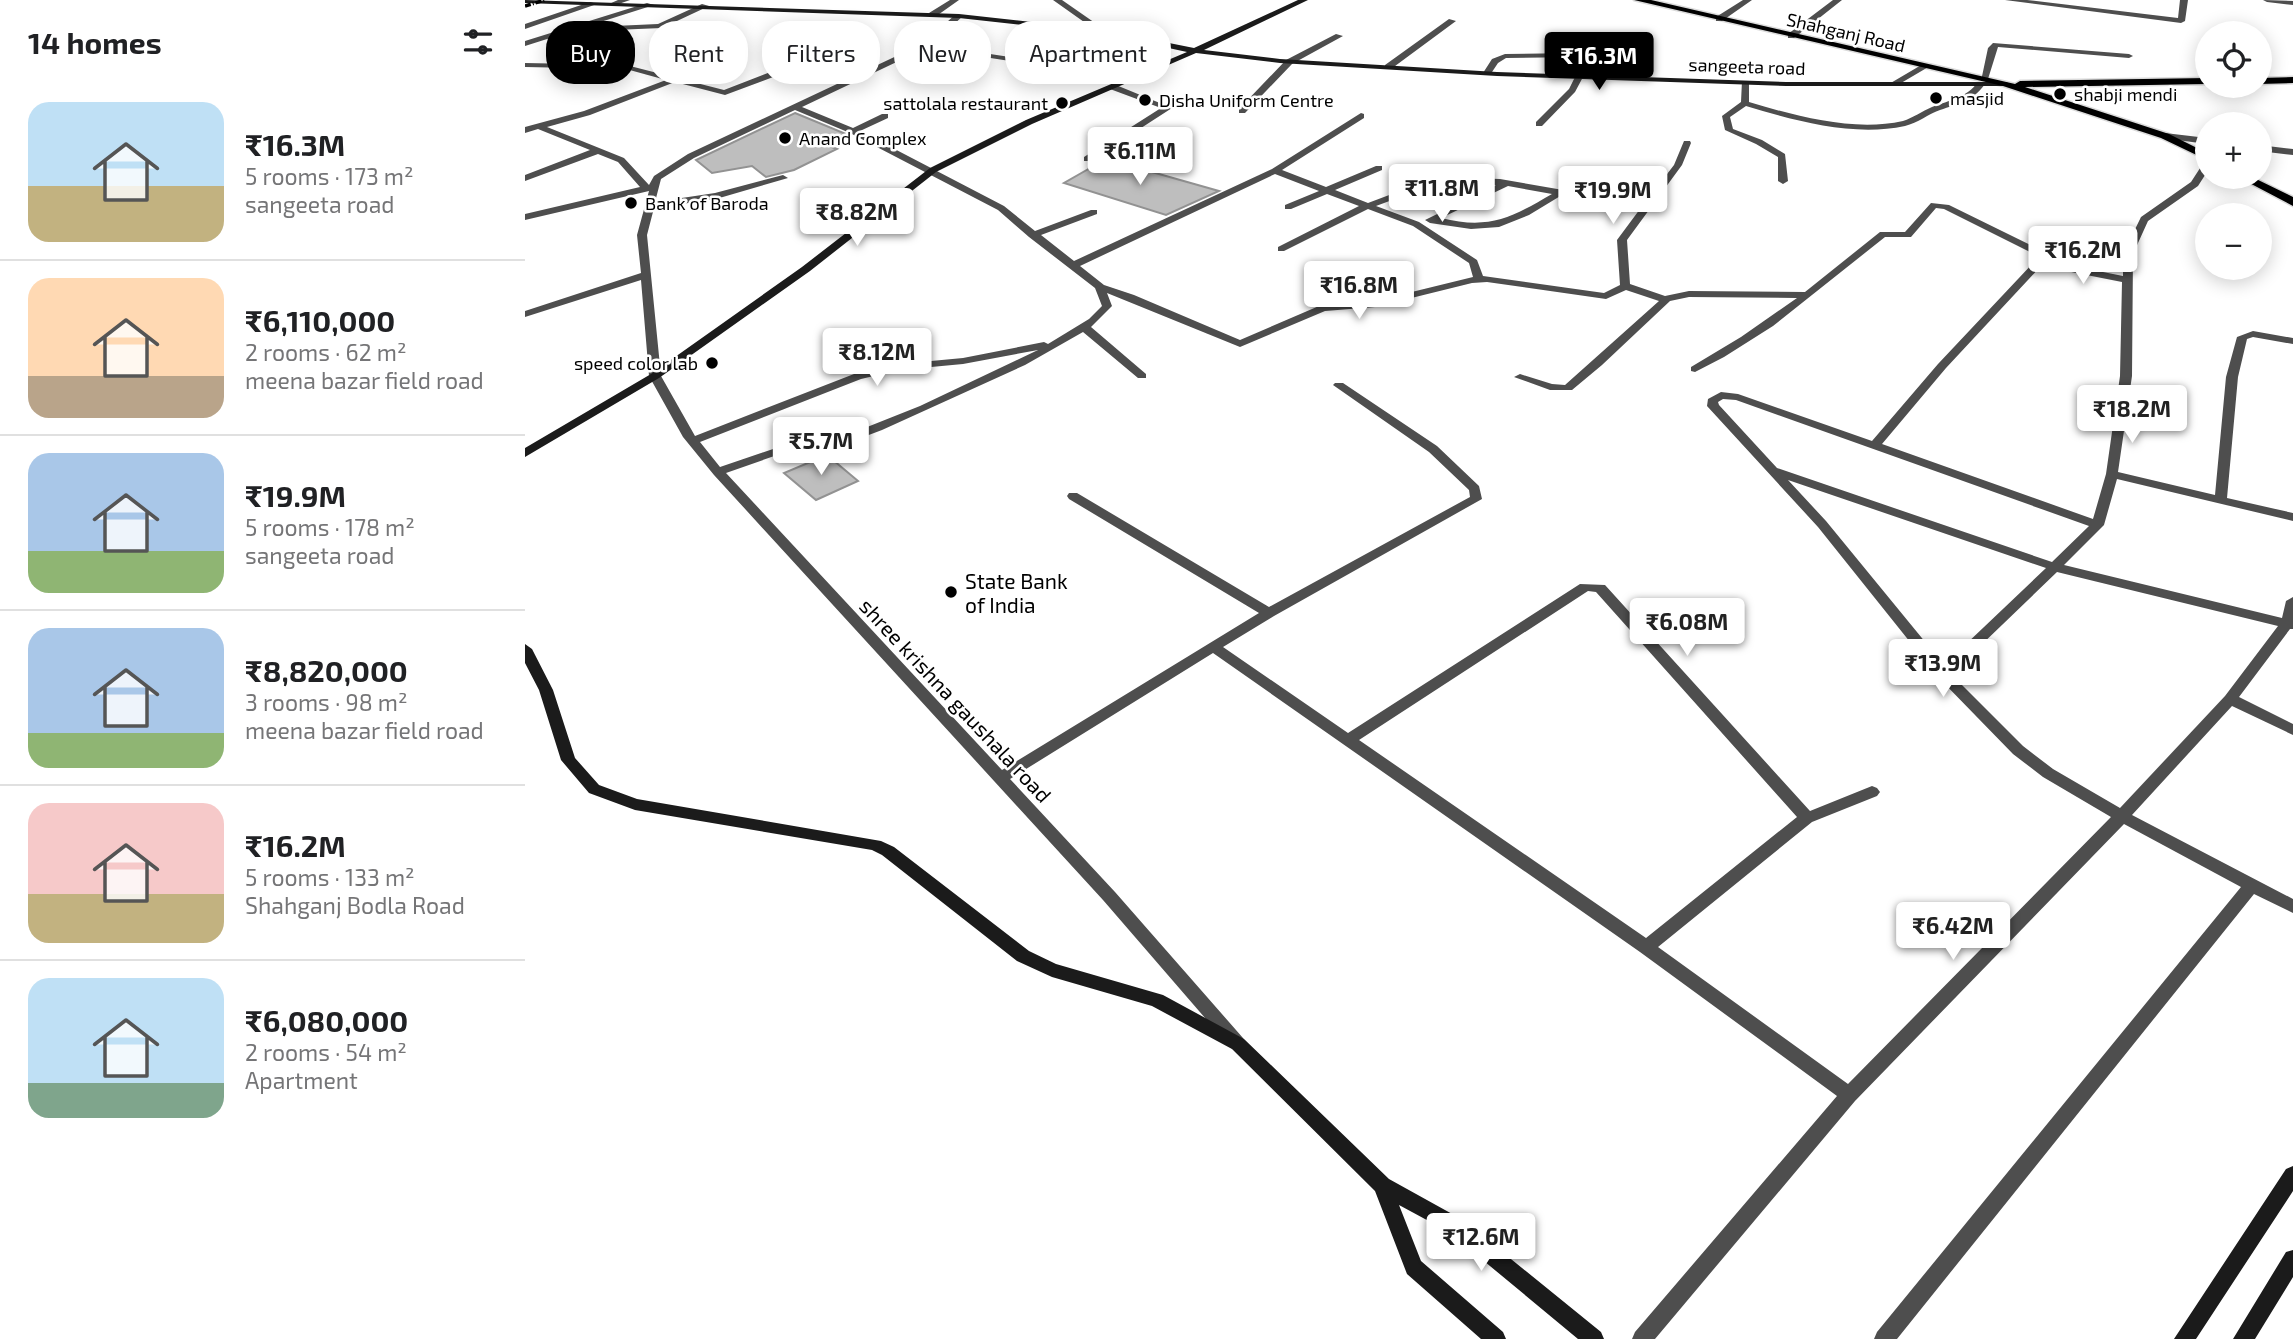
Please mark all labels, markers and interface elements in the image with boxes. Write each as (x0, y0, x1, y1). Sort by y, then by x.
street label: Shahganj Road (1784, 8, 1908, 56)
chip: Buy (546, 21, 635, 84)
chip: Rent (649, 21, 748, 84)
chip: Filters (762, 21, 880, 84)
chip: New (894, 21, 991, 84)
chip: Apartment (1005, 21, 1171, 84)
map controls (2195, 21, 2272, 280)
button: locate (2195, 21, 2272, 98)
icon: filters (459, 23, 497, 61)
text: 14 homes (28, 24, 162, 60)
pin: ₹16.3M (1542, 32, 1656, 92)
text: ₹16.3M (1561, 41, 1637, 69)
street label: sangeeta road (1688, 53, 1806, 79)
place label: shabji mendi (2074, 83, 2177, 105)
marker: shabji mendi (2052, 86, 2068, 102)
place label: masjid (1950, 87, 2004, 109)
place label: Disha Uniform Centre (1159, 89, 1334, 111)
marker: masjid (1928, 90, 1944, 106)
place label: sattolala restaurant (883, 92, 1048, 114)
marker: Disha Uniform Centre (1137, 92, 1153, 108)
marker: sattolala restaurant (1054, 95, 1070, 111)
button: + (2195, 112, 2272, 189)
text: ₹16.3M (245, 126, 345, 162)
place label: Anand Complex (799, 127, 927, 149)
pin: ₹6.11M (1083, 128, 1197, 187)
icon: home (84, 130, 168, 214)
marker: Anand Complex (777, 130, 793, 146)
text: ₹6.11M (1104, 136, 1176, 164)
text: 5 rooms · 173 m² (245, 162, 414, 190)
pin: ₹11.8M (1385, 164, 1499, 224)
pin: ₹19.9M (1556, 166, 1670, 226)
text: ₹11.8M (1405, 173, 1479, 201)
text: ₹19.9M (1574, 175, 1652, 203)
pin: ₹8.82M (800, 188, 914, 248)
text: sangeeta road (245, 190, 394, 218)
place label: Bank of Baroda (645, 192, 769, 214)
marker: Bank of Baroda (623, 195, 639, 211)
text: ₹8.82M (816, 197, 898, 225)
button: − (2195, 203, 2272, 280)
pin: ₹16.2M (2026, 226, 2140, 286)
text: ₹16.2M (2044, 235, 2122, 263)
pin: ₹16.8M (1302, 262, 1416, 321)
text: ₹16.8M (1320, 270, 1398, 298)
text: ₹6,110,000 (245, 302, 395, 338)
icon: home (84, 306, 168, 390)
pin: ₹8.12M (820, 328, 934, 388)
text: ₹8.12M (839, 337, 915, 365)
text: 2 rooms · 62 m² (245, 338, 407, 366)
place label: speed color lab (574, 352, 698, 374)
marker: speed color lab (704, 355, 720, 371)
text: meena bazar field road (245, 366, 484, 394)
pin: ₹18.2M (2075, 386, 2189, 445)
text: ₹18.2M (2093, 394, 2171, 422)
pin: ₹5.7M (772, 418, 870, 477)
text: ₹5.7M (789, 426, 853, 454)
text: ₹19.9M (245, 477, 346, 513)
icon: home (84, 481, 168, 565)
text: 5 rooms · 178 m² (245, 513, 415, 541)
text: sangeeta road (245, 541, 394, 569)
place label: State Bank of India (965, 568, 1068, 617)
marker: State Bank of India (943, 584, 959, 600)
street label: shree krishna gaushala road (855, 593, 1057, 807)
pin: ₹6.08M (1630, 598, 1744, 658)
text: ₹6.08M (1646, 607, 1728, 635)
pin: ₹13.9M (1886, 640, 2000, 699)
text: ₹13.9M (1905, 648, 1981, 676)
text: ₹8,820,000 (245, 652, 408, 688)
icon: home (84, 656, 168, 740)
text: 3 rooms · 98 m² (245, 688, 407, 716)
text: meena bazar field road (245, 716, 484, 744)
text: ₹16.2M (245, 827, 346, 863)
icon: home (84, 831, 168, 915)
text: 5 rooms · 133 m² (245, 863, 415, 891)
text: Shahganj Bodla Road (245, 891, 465, 919)
pin: ₹6.42M (1896, 902, 2010, 962)
text: ₹6.42M (1912, 911, 1994, 939)
text: ₹6,080,000 (245, 1002, 408, 1038)
icon: home (84, 1006, 168, 1090)
text: 2 rooms · 54 m² (245, 1038, 407, 1066)
text: Apartment (245, 1066, 358, 1094)
pin: ₹12.6M (1424, 1214, 1538, 1273)
text: ₹12.6M (1442, 1222, 1520, 1250)

